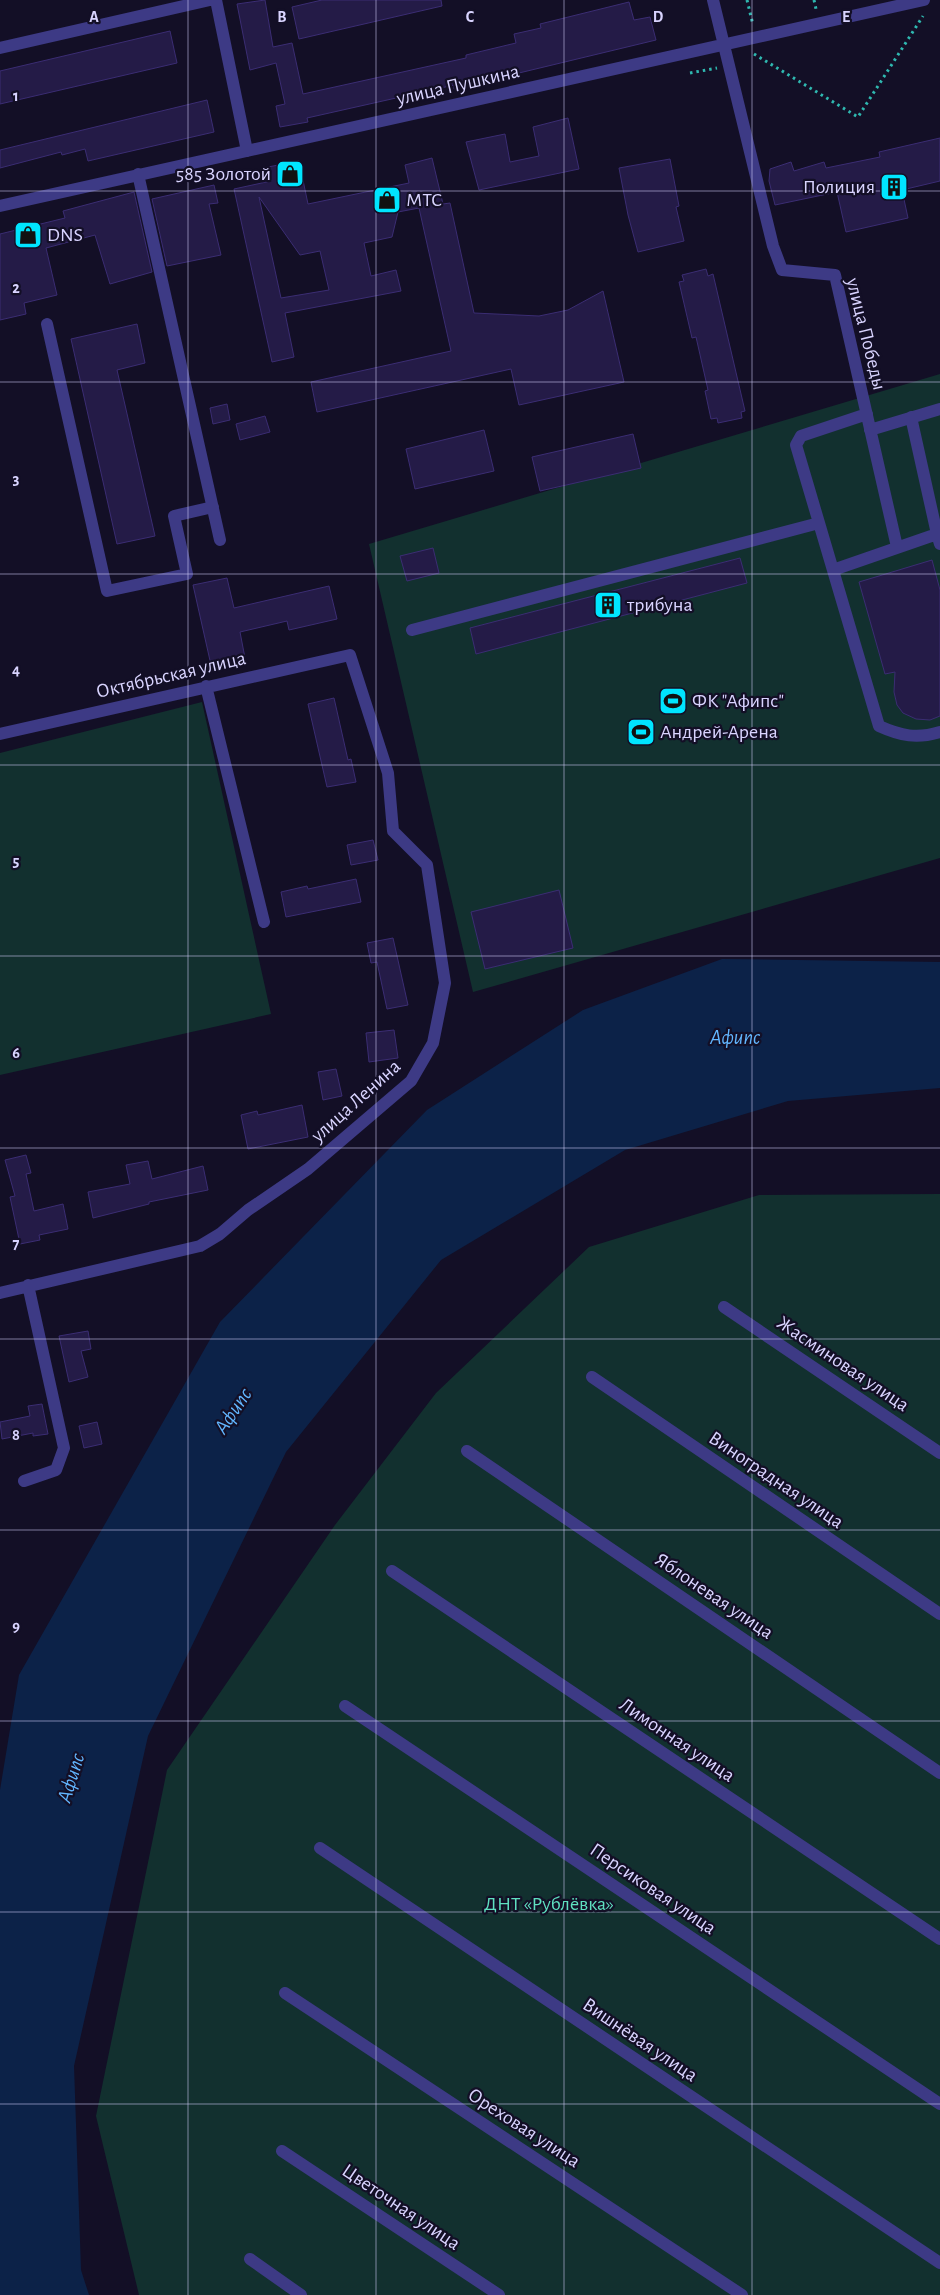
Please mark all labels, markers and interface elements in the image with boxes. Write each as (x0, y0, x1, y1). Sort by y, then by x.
text: A (89, 9, 99, 25)
text: B (277, 9, 287, 25)
text: C (466, 9, 475, 25)
text: D (653, 9, 664, 25)
text: E (842, 9, 850, 25)
street label: улица Пушкина (394, 61, 521, 109)
text: 1 (13, 88, 19, 104)
shop icon: 585 Золотой (275, 159, 305, 189)
place label: 585 Золотой (176, 164, 271, 184)
building icon: Полиция (879, 172, 909, 202)
place label: Полиция (803, 177, 875, 197)
shop icon: МТС (372, 185, 402, 215)
place label: МТС (406, 190, 442, 210)
shop icon: DNS (13, 220, 43, 250)
place label: DNS (47, 225, 83, 245)
street label: улица Победы (842, 275, 890, 392)
text: 2 (12, 280, 20, 296)
text: 3 (13, 471, 20, 487)
building icon: трибуна (593, 590, 623, 620)
place label: трибуна (626, 595, 693, 615)
street label: Октябрьская улица (94, 648, 248, 702)
text: 4 (12, 662, 20, 678)
sports icon: ФК "Афипс" (658, 686, 688, 716)
place label: ФК "Афипс" (692, 691, 784, 711)
sports icon: Андрей-Арена (626, 717, 656, 747)
place label: Андрей-Арена (660, 722, 778, 742)
text: 5 (13, 853, 20, 869)
water label: Афипс (709, 1027, 761, 1048)
text: 6 (12, 1045, 20, 1061)
street label: улица Ленина (307, 1056, 404, 1147)
text: 7 (13, 1236, 20, 1252)
street label: Жасминовая улица (773, 1313, 913, 1415)
water label: Афипс (210, 1384, 256, 1439)
text: 8 (12, 1427, 20, 1443)
street label: Виноградная улица (705, 1428, 847, 1532)
street label: Яблоневая улица (651, 1549, 777, 1643)
text: 9 (12, 1618, 20, 1634)
street label: Лимонная улица (616, 1694, 738, 1786)
water label: Афипс (53, 1750, 89, 1806)
street label: Персиковая улица (586, 1840, 720, 1938)
park label: ДНТ «Рублёвка» (484, 1894, 614, 1914)
street label: Вишнёвая улица (579, 1994, 701, 2086)
street label: Ореховая улица (464, 2084, 584, 2172)
street label: Цветочная улица (338, 2160, 464, 2254)

